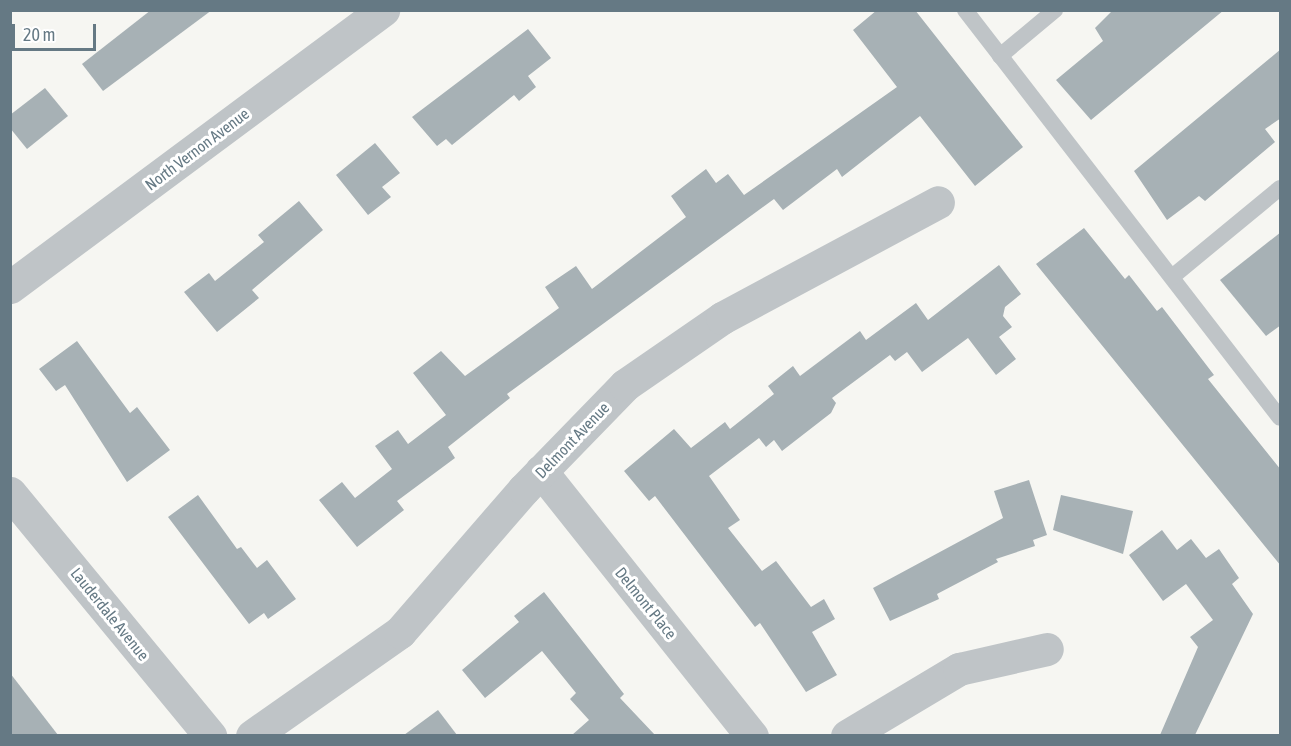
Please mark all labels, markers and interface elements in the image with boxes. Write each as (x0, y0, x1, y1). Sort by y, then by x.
scale bar (15, 12, 99, 50)
text: 20 m (23, 24, 55, 45)
street label: North Vernon Avenue (141, 104, 253, 194)
street label: Delmont Avenue (531, 398, 613, 482)
street label: Delmont Place (611, 563, 681, 643)
street label: Lauderdale Avenue (67, 564, 153, 664)

